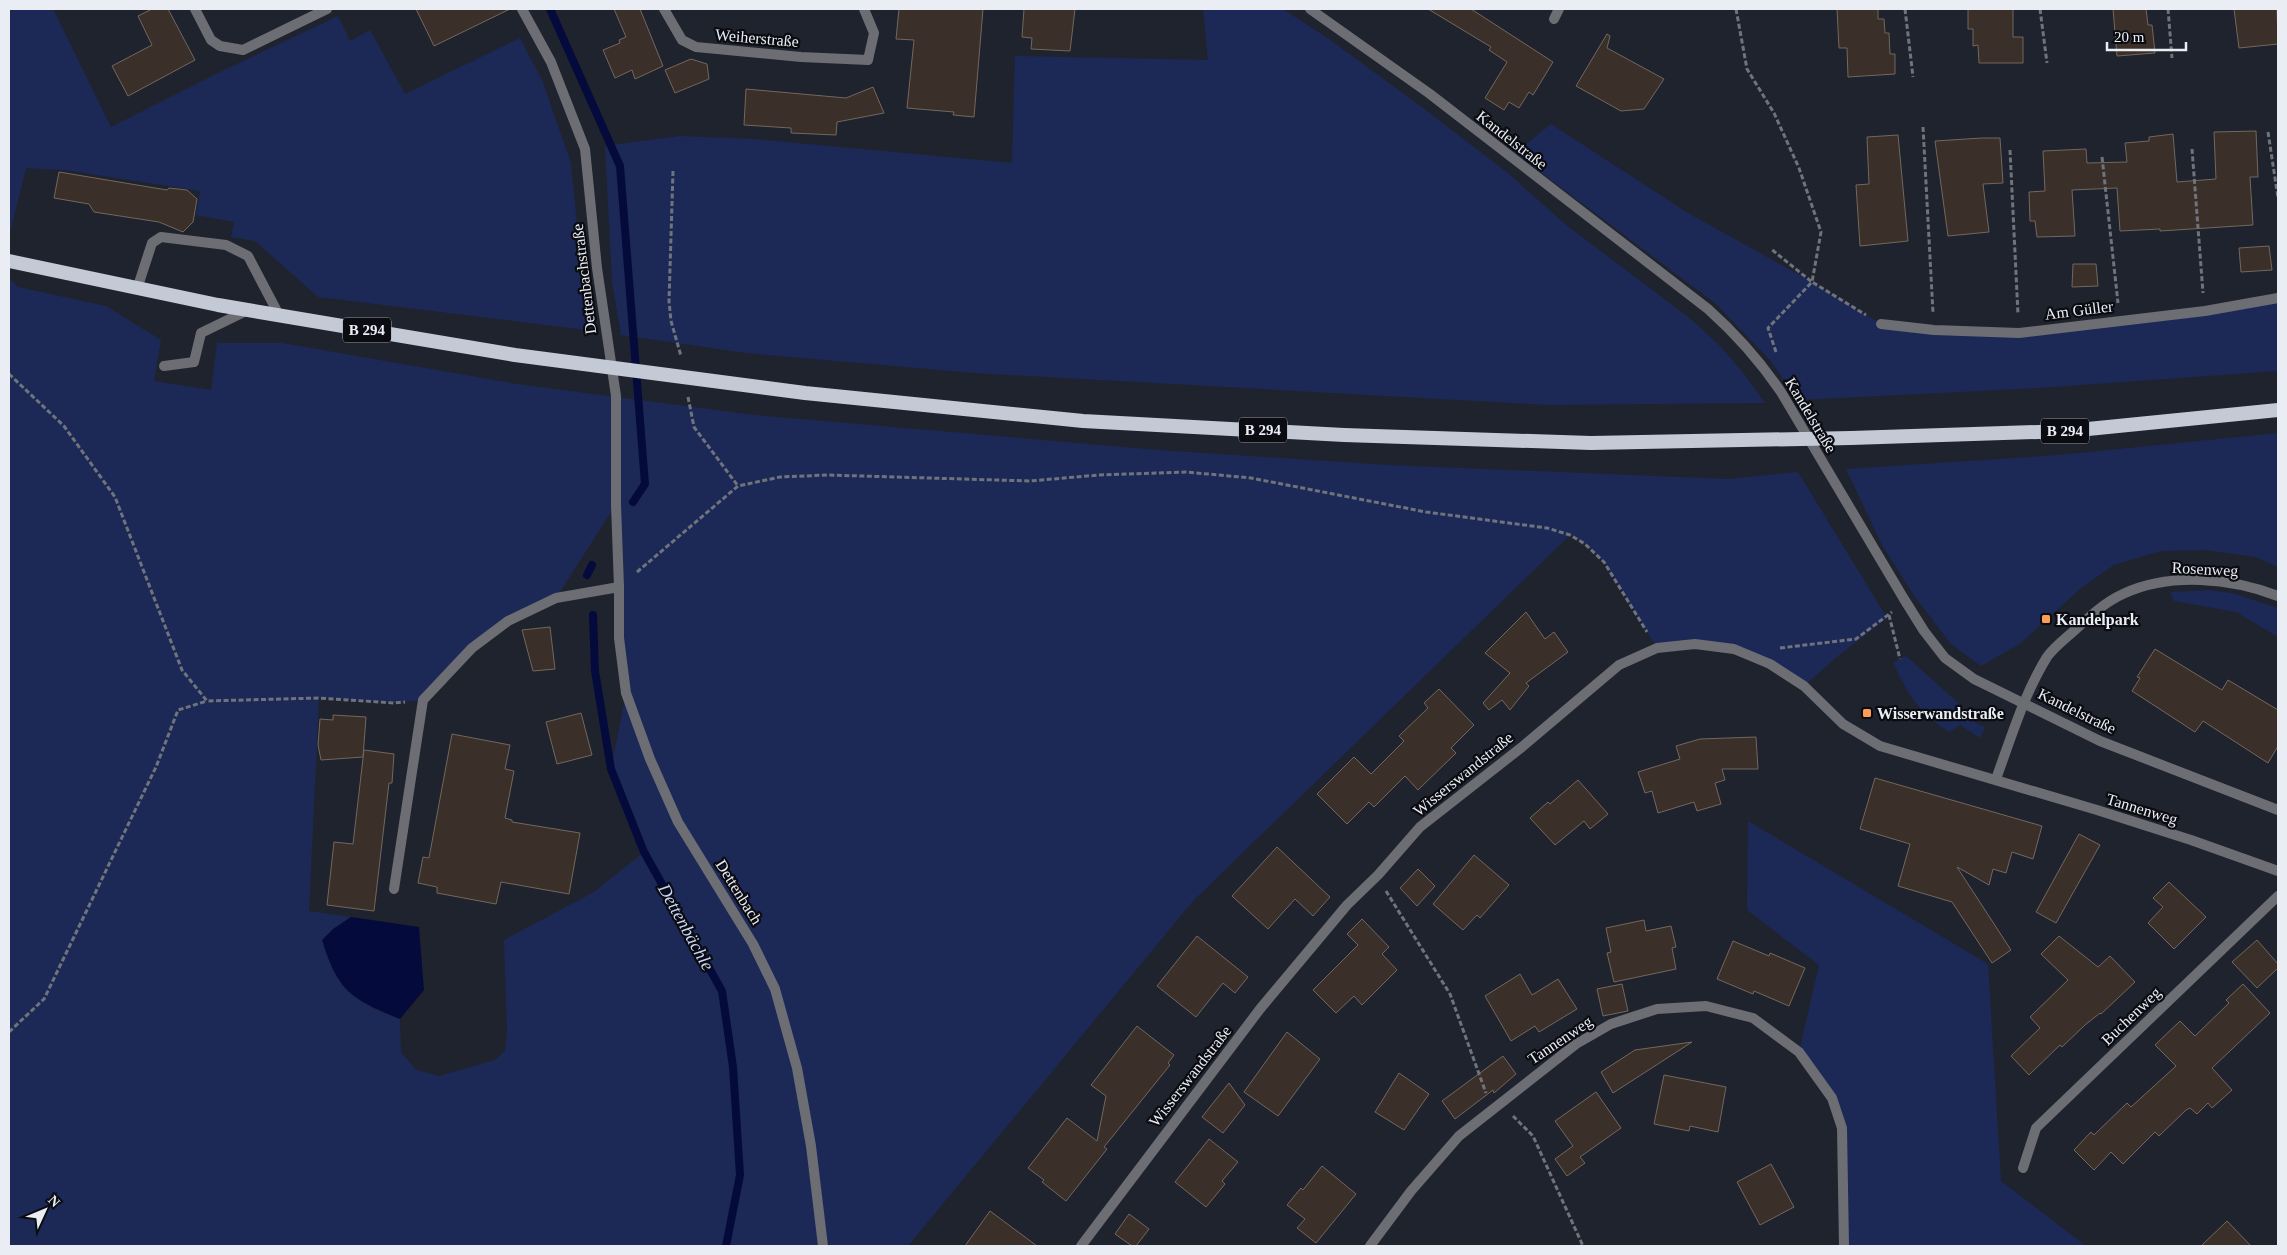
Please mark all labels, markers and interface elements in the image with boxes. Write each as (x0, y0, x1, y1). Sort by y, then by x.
scale bar (2107, 20, 2186, 52)
street label: Weiherstraße (714, 26, 800, 50)
text: 20 m (2114, 29, 2145, 45)
street label: Kandelstraße (1474, 107, 1550, 173)
street label: Dettenbachstraße (569, 223, 599, 335)
street label: Am Güller (2044, 297, 2115, 323)
road number: B 294 (343, 318, 391, 342)
street label: Kandelstraße (1782, 374, 1840, 456)
road number: B 294 (1239, 418, 1287, 442)
road number: B 294 (2041, 418, 2089, 444)
street label: Rosenweg (2171, 559, 2239, 580)
place label: Kandelpark (2056, 611, 2139, 629)
marker: Kandelpark (2040, 613, 2052, 625)
street label: Kandelstraße (2035, 685, 2119, 737)
place label: Wisserwandstraße (1877, 705, 2004, 722)
marker: Wisserwandstraße (1861, 707, 1873, 719)
street label: Wisserswandstraße (1410, 729, 1516, 819)
street label: Tannenweg (2104, 790, 2180, 829)
street label: Dettenbach (712, 857, 766, 927)
water label: Dettenbächle (654, 879, 718, 974)
street label: Buchenweg (2098, 984, 2165, 1049)
street label: Tannenweg (1525, 1012, 1596, 1068)
street label: Wisserswandstraße (1145, 1022, 1235, 1130)
north arrow (20, 1185, 70, 1235)
text: N (45, 1192, 63, 1210)

